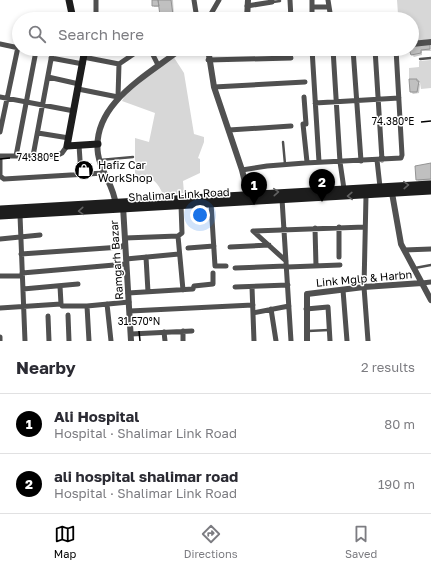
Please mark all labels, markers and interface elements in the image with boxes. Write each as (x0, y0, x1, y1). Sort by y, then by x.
search box (12, 12, 419, 56)
icon: search (26, 23, 48, 45)
text: Search here (58, 25, 144, 43)
text: 74.380°E (372, 115, 414, 127)
text: 74.380°E (17, 151, 59, 163)
place label: Hafiz Car WorkShop (98, 158, 153, 184)
shop icon: Hafiz Car WorkShop (73, 159, 95, 181)
pin: 2 (309, 169, 335, 202)
pin: 1 (241, 172, 267, 205)
one-way arrow (403, 181, 409, 190)
street label: Shalimar Link Road (128, 185, 230, 203)
one-way arrow (273, 188, 279, 196)
one-way arrow (347, 192, 353, 200)
your location (190, 205, 210, 225)
one-way arrow (78, 207, 84, 216)
street label: Ramgarh Bazar (107, 219, 125, 300)
street label: Link Mglp & Harbn (315, 267, 413, 289)
text: 31.570°N (118, 315, 160, 327)
text: Nearby (16, 357, 76, 378)
text: 2 results (361, 359, 415, 375)
text: Ali Hospital (54, 407, 139, 425)
text: 1 (26, 416, 32, 432)
text: 80 m (384, 416, 415, 432)
text: Hospital · Shalimar Link Road (54, 425, 237, 441)
text: ali hospital shalimar road (54, 467, 238, 485)
text: 2 (25, 476, 33, 492)
text: 190 m (378, 476, 415, 492)
text: Hospital · Shalimar Link Road (54, 485, 237, 501)
tab: Map (54, 523, 76, 560)
tab: Directions (184, 523, 238, 560)
tab: Saved (345, 523, 377, 560)

